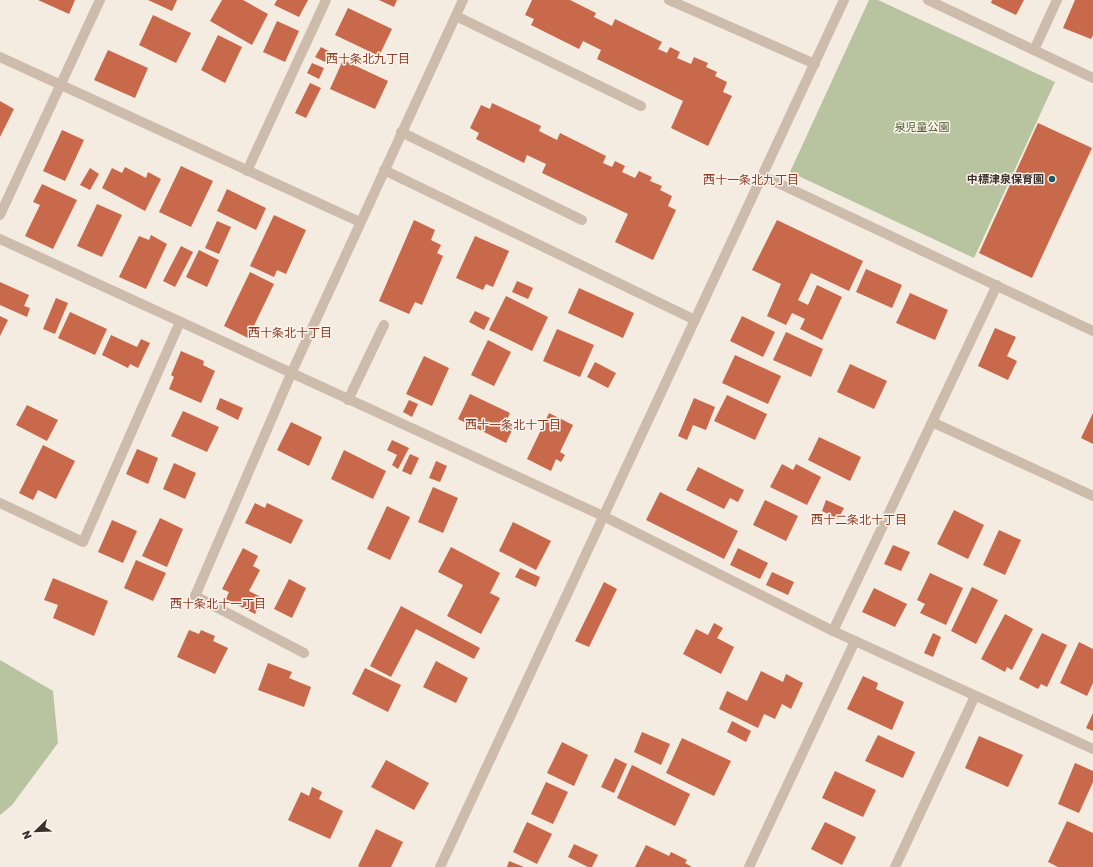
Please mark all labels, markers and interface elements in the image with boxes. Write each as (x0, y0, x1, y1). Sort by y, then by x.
district label: 西十条北九丁目 (326, 52, 410, 66)
park label: 泉児童公園 (895, 121, 950, 134)
district label: 西十一条北九丁目 (703, 173, 799, 187)
place label: 中標津泉保育園 (967, 173, 1044, 186)
marker: 中標津泉保育園 (1047, 174, 1057, 184)
district label: 西十条北十丁目 (248, 326, 332, 340)
district label: 西十一条北十丁目 (465, 418, 561, 432)
district label: 西十二条北十丁目 (811, 513, 907, 527)
district label: 西十条北十一丁目 (170, 597, 266, 611)
north arrow (16, 811, 56, 851)
text: N (20, 828, 35, 841)

